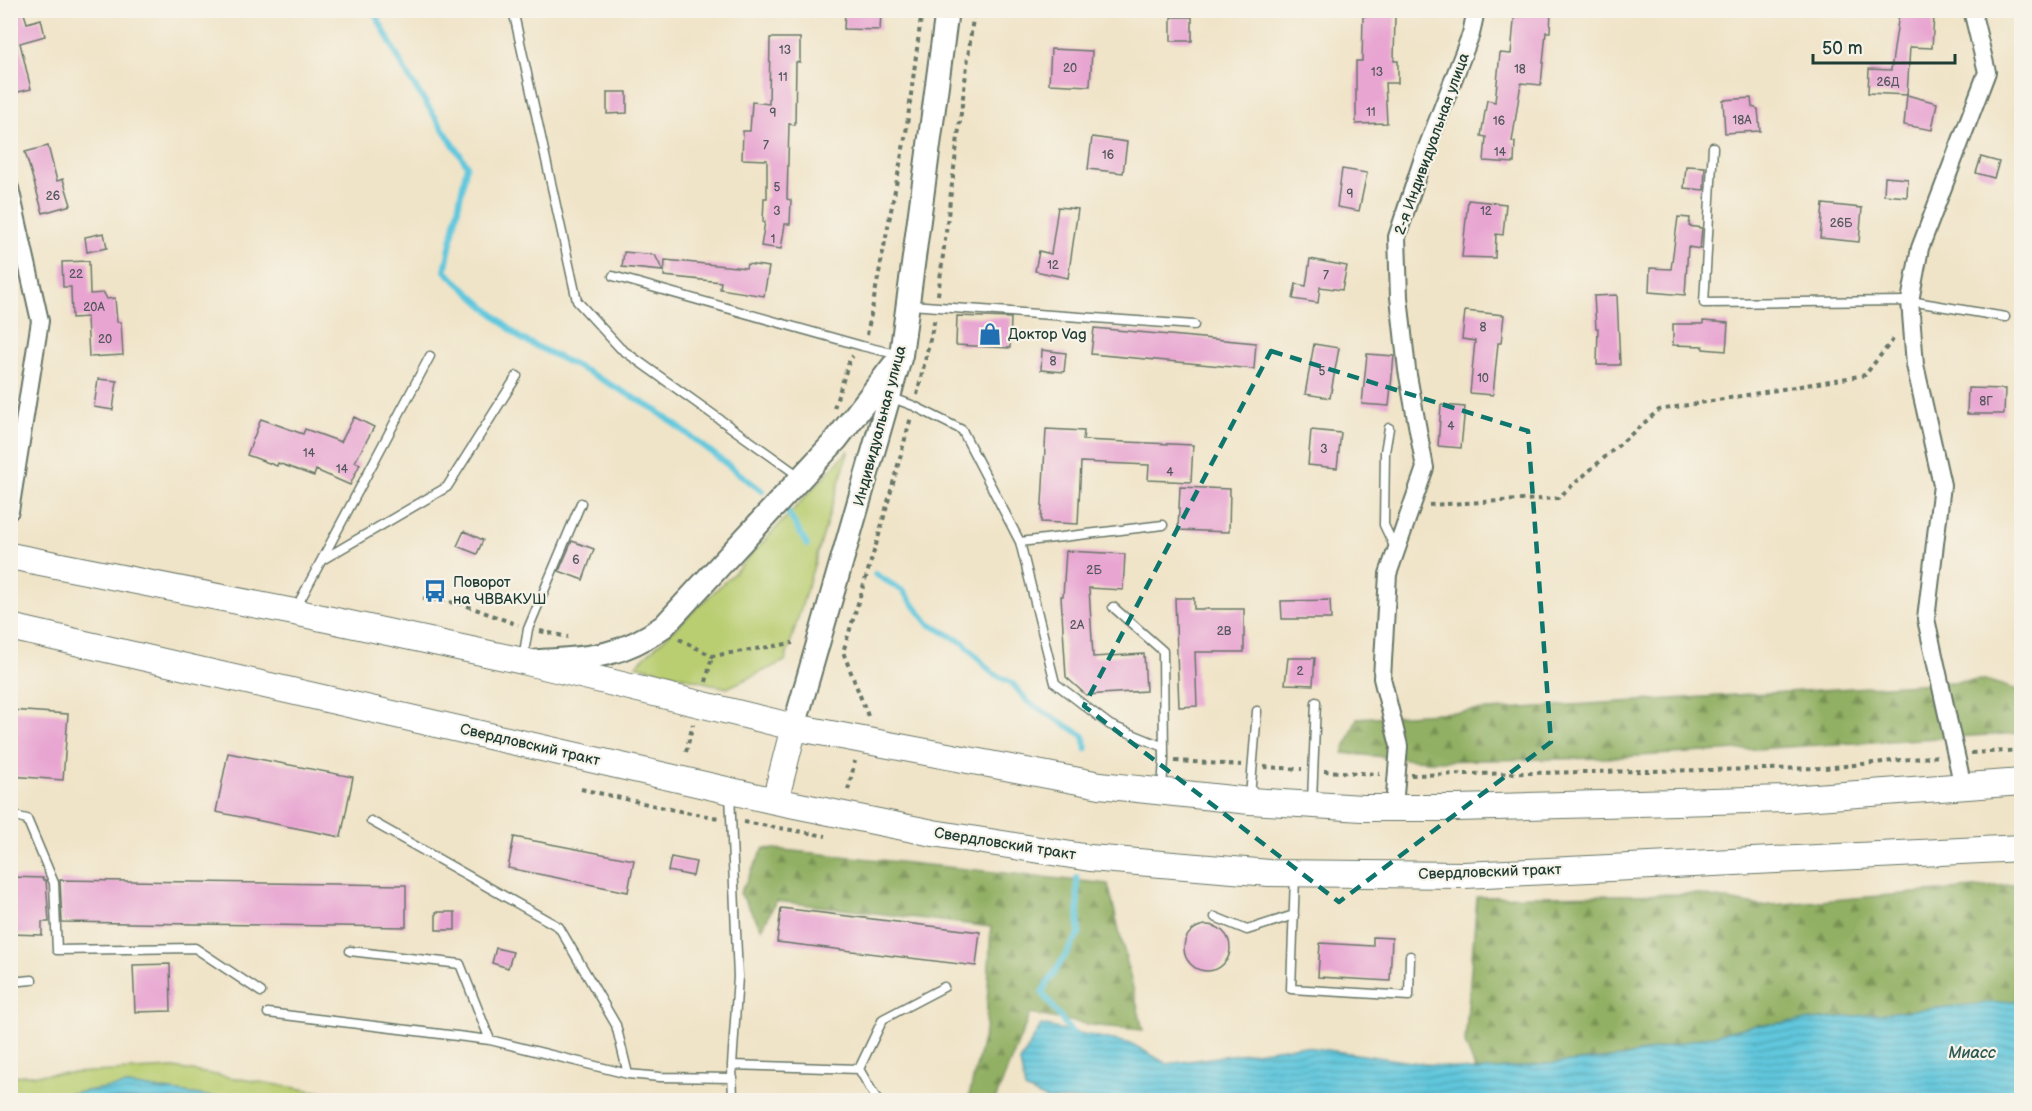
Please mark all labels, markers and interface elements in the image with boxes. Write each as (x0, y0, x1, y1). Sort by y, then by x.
scale bar (1813, 27, 1956, 65)
text: 50 m (1822, 38, 1863, 59)
house number: 13 (779, 43, 791, 58)
street label: 2-я Индивидуальная улица (1390, 50, 1474, 238)
house number: 20 (1063, 61, 1077, 76)
house number: 18 (1514, 62, 1526, 77)
house number: 13 (1371, 65, 1383, 80)
house number: 11 (778, 70, 788, 85)
house number: 26Д (1877, 75, 1900, 90)
house number: 11 (1366, 105, 1376, 120)
house number: 9 (770, 106, 777, 121)
house number: 18А (1733, 113, 1752, 128)
house number: 16 (1493, 114, 1505, 129)
house number: 7 (763, 138, 769, 153)
house number: 14 (1494, 145, 1507, 160)
house number: 16 (1102, 148, 1114, 163)
house number: 5 (774, 180, 781, 195)
house number: 9 (1347, 187, 1354, 202)
house number: 26 (46, 189, 60, 204)
house number: 3 (773, 204, 781, 219)
house number: 12 (1480, 204, 1492, 219)
house number: 26Б (1830, 216, 1853, 231)
house number: 1 (771, 232, 775, 247)
house number: 12 (1047, 258, 1059, 273)
house number: 22 (69, 267, 83, 282)
house number: 7 (1323, 268, 1329, 283)
house number: 20А (83, 300, 105, 315)
house number: 8 (1480, 320, 1487, 335)
shop icon: Доктор Vag (977, 321, 1003, 347)
place label: Доктор Vag (1008, 325, 1087, 344)
house number: 20 (98, 332, 112, 347)
street label: Индивидуальная улица (849, 344, 911, 508)
house number: 8 (1050, 354, 1057, 369)
house number: 5 (1319, 364, 1326, 379)
house number: 10 (1477, 371, 1489, 386)
house number: 8Г (1979, 394, 1993, 409)
house number: 4 (1447, 419, 1455, 434)
house number: 3 (1320, 442, 1328, 457)
house number: 14 (303, 446, 316, 461)
house number: 14 (336, 462, 349, 477)
house number: 4 (1166, 465, 1174, 480)
house number: 6 (572, 553, 580, 568)
house number: 2Б (1086, 563, 1102, 578)
place label: Поворот на ЧВВАКУШ (453, 573, 547, 609)
bus stop icon: Поворот на ЧВВАКУШ (422, 578, 448, 604)
house number: 2А (1070, 618, 1085, 633)
house number: 2В (1217, 624, 1232, 639)
house number: 2 (1296, 664, 1304, 679)
street label: Свердловский тракт (458, 720, 602, 770)
street label: Свердловский тракт (933, 823, 1077, 865)
street label: Свердловский тракт (1418, 860, 1562, 884)
water label: Миасс (1948, 1044, 1996, 1063)

